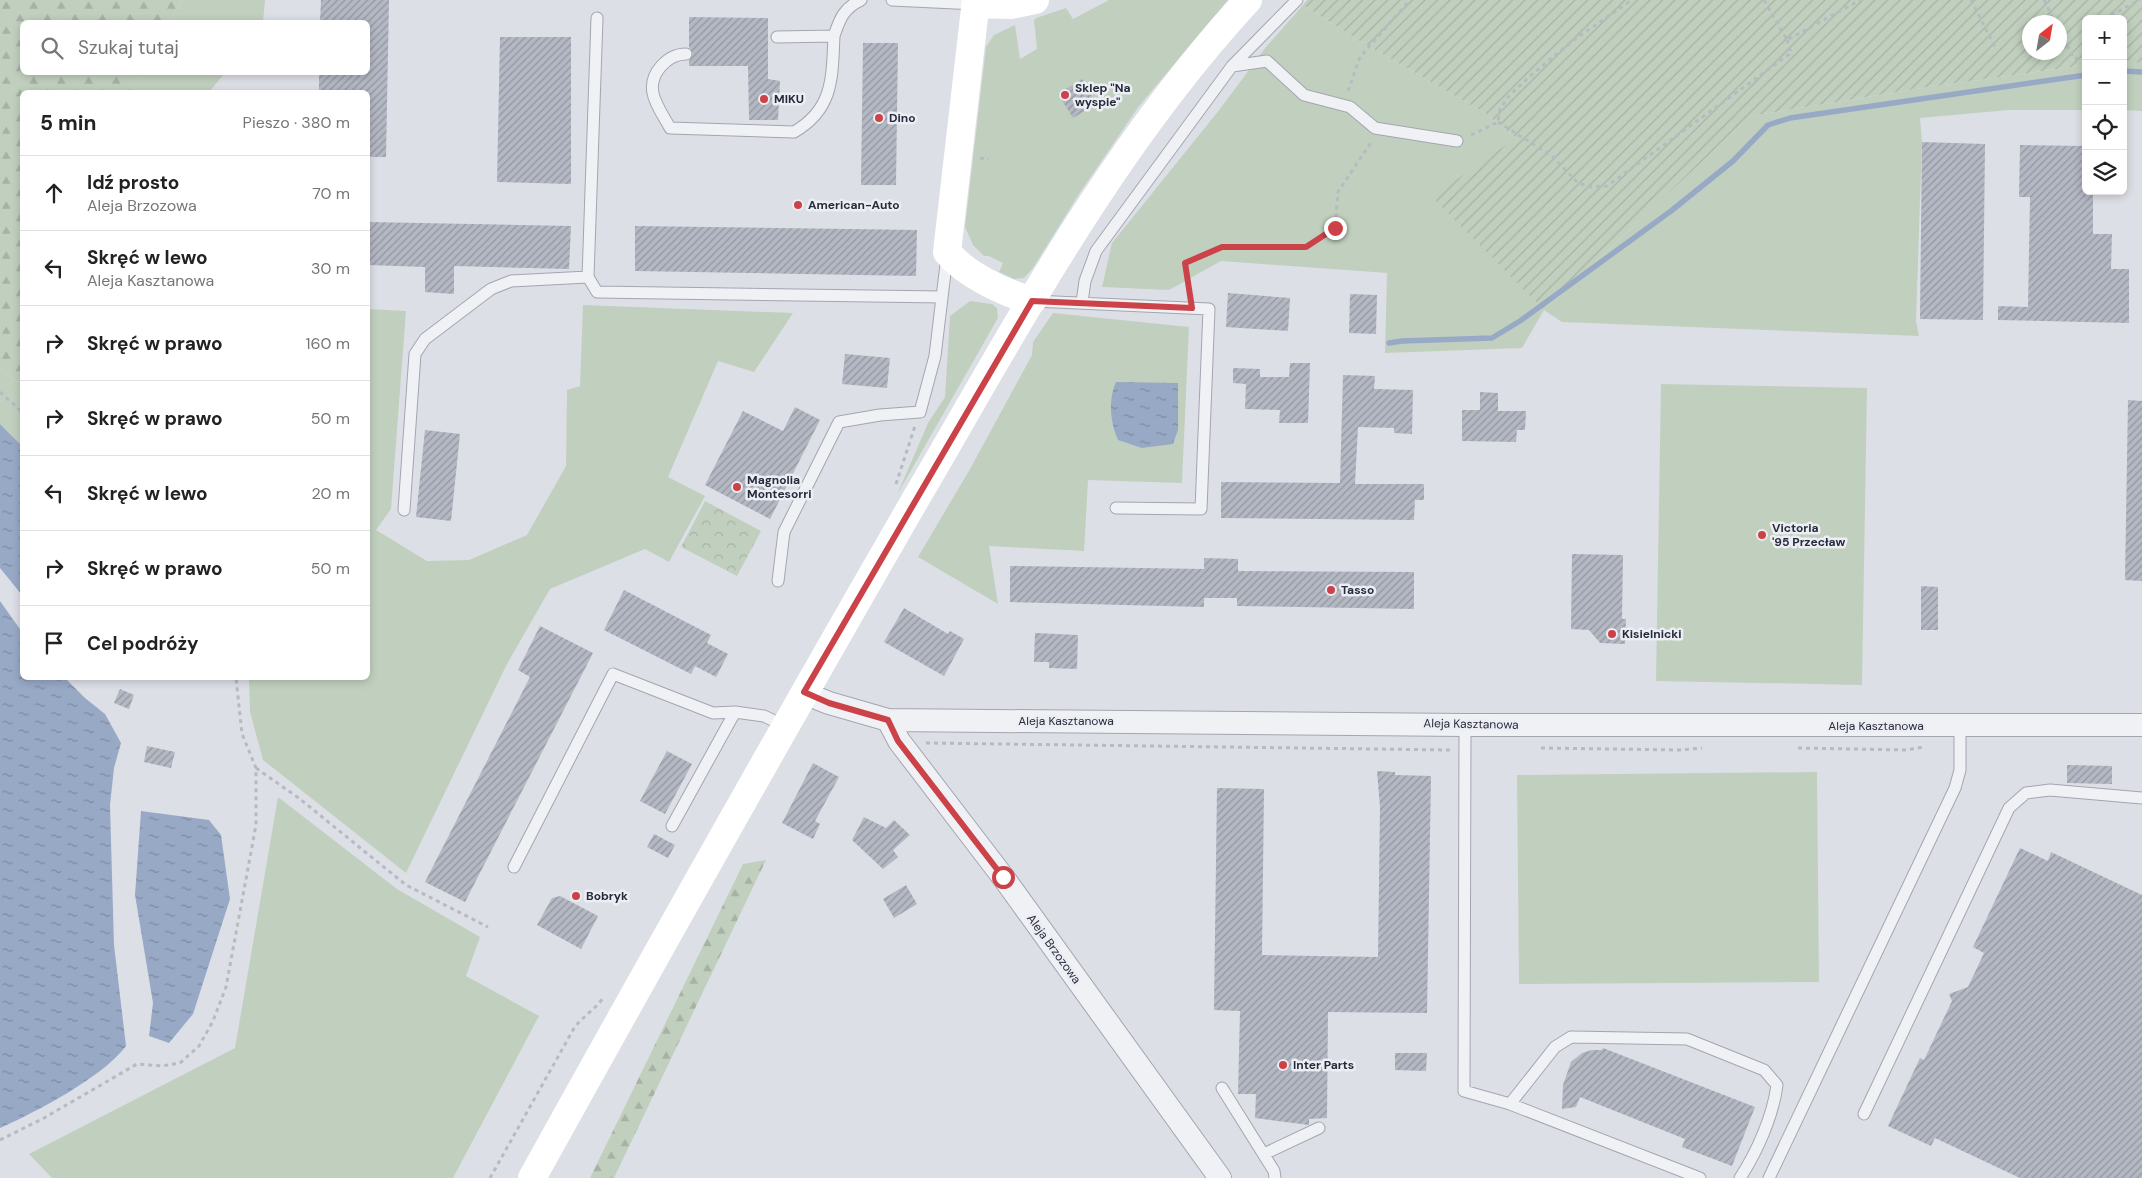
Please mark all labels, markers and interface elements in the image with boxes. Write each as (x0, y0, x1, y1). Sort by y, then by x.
north arrow (2022, 15, 2067, 60)
map controls (2082, 15, 2127, 195)
button: + (2082, 15, 2127, 60)
search box (20, 20, 370, 75)
icon: search (38, 34, 66, 62)
text: Szukaj tutaj (78, 35, 179, 60)
button: − (2082, 60, 2127, 105)
place label: Sklep "Na wyspie" (1075, 80, 1130, 110)
marker: Sklep "Na wyspie" (1059, 89, 1071, 101)
place label: MIKU (774, 91, 804, 107)
marker: MIKU (758, 93, 770, 105)
button: locate (2082, 105, 2127, 150)
text: 5 min (40, 109, 96, 137)
place label: Dino (889, 110, 916, 126)
text: Pieszo · 380 m (243, 112, 350, 133)
marker: Dino (873, 112, 885, 124)
button: layers (2082, 150, 2127, 195)
text: Idź prosto (87, 170, 179, 195)
icon: ahead (40, 179, 68, 207)
text: 70 m (312, 183, 350, 204)
text: Aleja Brzozowa (87, 195, 197, 216)
place label: American-Auto (808, 197, 900, 213)
marker: American-Auto (792, 199, 804, 211)
route end (1324, 217, 1347, 240)
text: Skręć w lewo (87, 245, 208, 270)
icon: left (40, 254, 68, 282)
text: 30 m (311, 258, 350, 279)
text: Aleja Kasztanowa (87, 270, 214, 291)
icon: right (40, 329, 68, 357)
text: Skręć w prawo (87, 331, 223, 356)
text: 160 m (306, 333, 350, 354)
icon: right (40, 404, 68, 432)
text: Skręć w prawo (87, 406, 223, 431)
text: 50 m (311, 408, 350, 429)
place label: Magnolia Montesorri (747, 472, 811, 502)
icon: left (40, 479, 68, 507)
text: Skręć w lewo (87, 481, 208, 506)
marker: Magnolia Montesorri (731, 481, 743, 493)
text: 20 m (311, 483, 350, 504)
place label: Victoria '95 Przecław (1772, 520, 1845, 550)
marker: Victoria '95 Przecław (1756, 529, 1768, 541)
icon: right (40, 554, 68, 582)
text: Skręć w prawo (87, 556, 223, 581)
text: 50 m (311, 558, 350, 579)
place label: Tasso (1341, 582, 1374, 598)
marker: Tasso (1325, 584, 1337, 596)
place label: Kisielnicki (1622, 626, 1681, 642)
marker: Kisielnicki (1606, 628, 1618, 640)
icon: arrive (40, 629, 68, 657)
text: Cel podróży (87, 631, 198, 656)
street label: Aleja Kasztanowa (1018, 713, 1114, 729)
street label: Aleja Kasztanowa (1423, 715, 1519, 733)
street label: Aleja Kasztanowa (1828, 718, 1924, 734)
route start (992, 866, 1015, 889)
place label: Bobryk (586, 888, 628, 904)
marker: Bobryk (570, 890, 582, 902)
street label: Aleja Brzozowa (1023, 911, 1085, 987)
place label: Inter Parts (1293, 1057, 1354, 1073)
marker: Inter Parts (1277, 1059, 1289, 1071)

